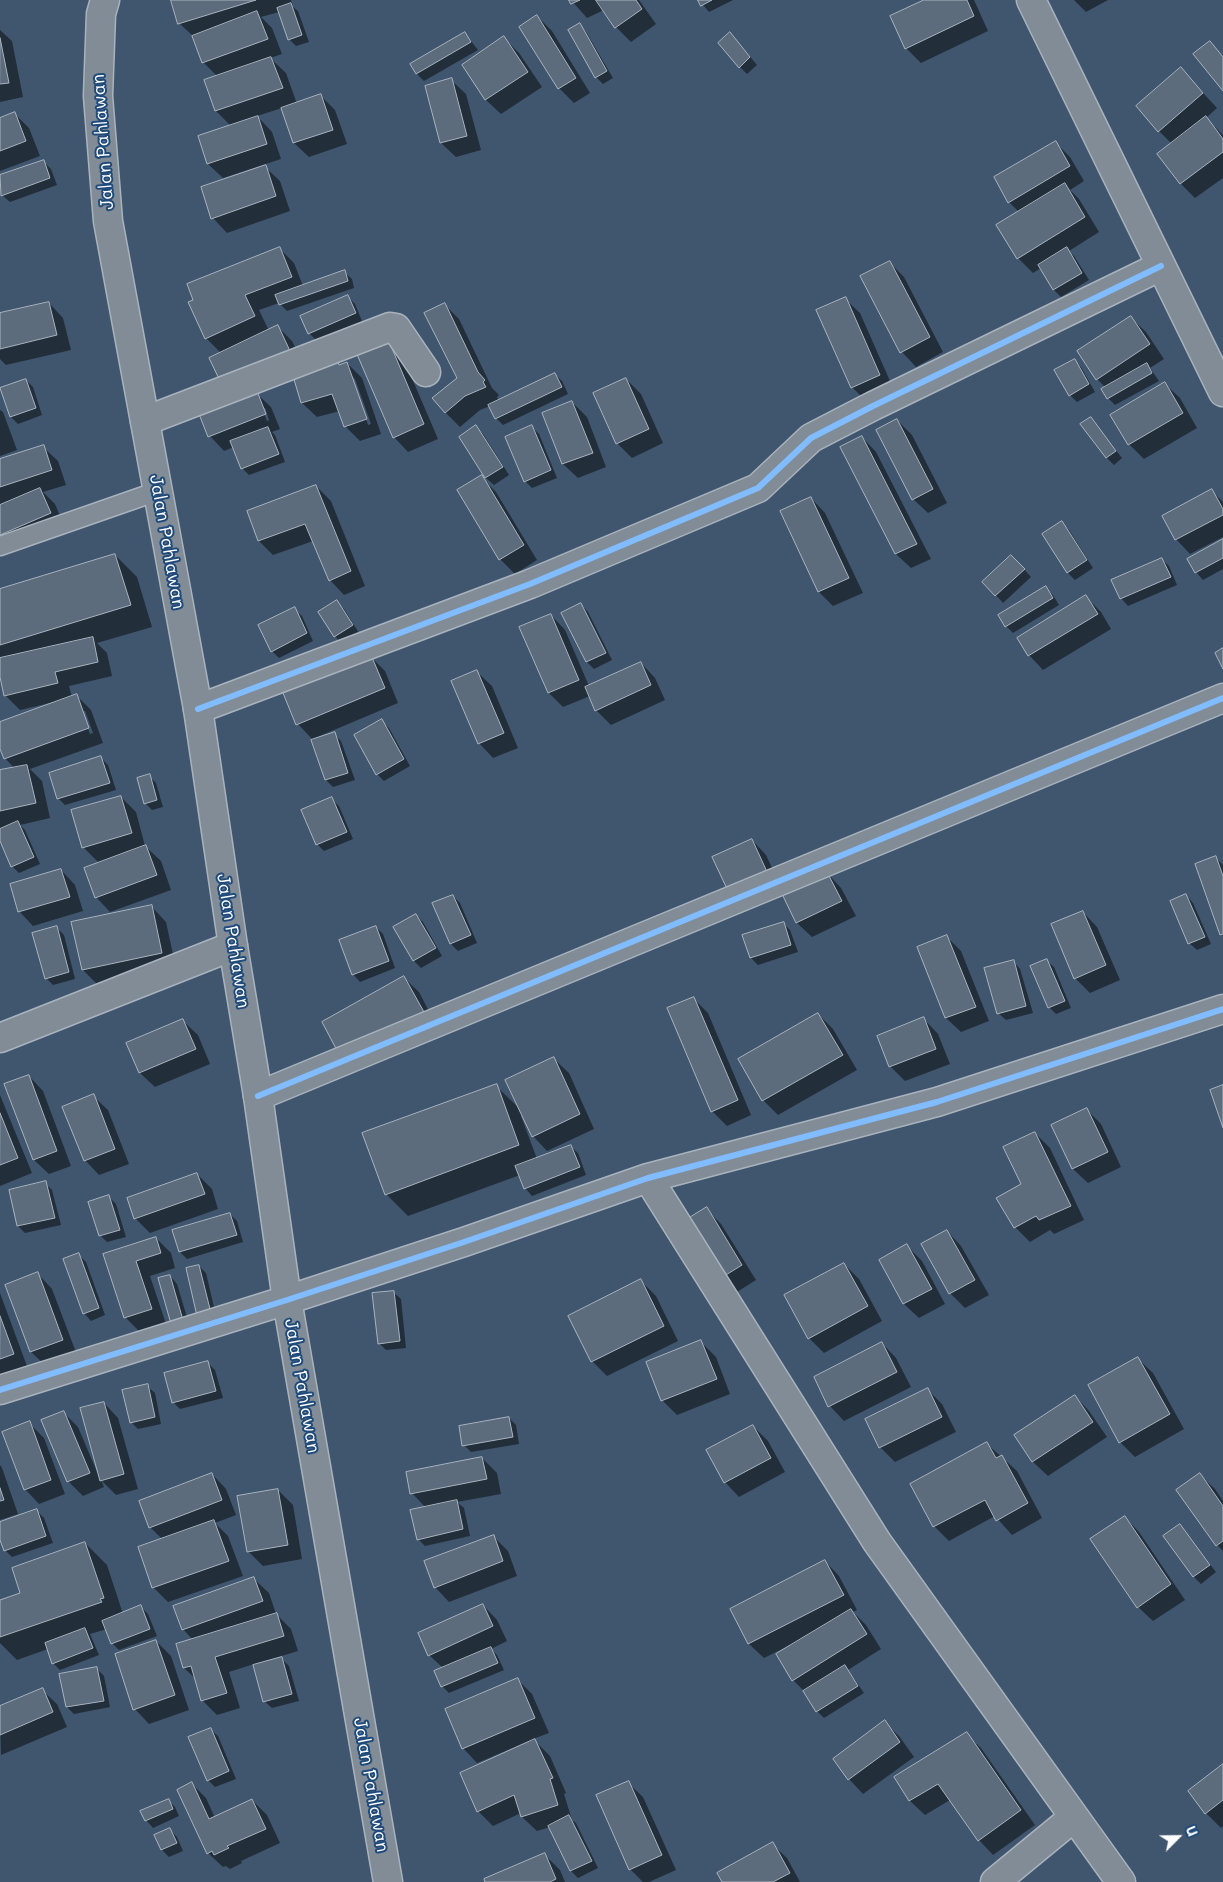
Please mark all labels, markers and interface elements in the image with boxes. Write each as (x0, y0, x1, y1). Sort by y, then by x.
street label: Jalan Pahlawan (87, 74, 119, 210)
street label: Jalan Pahlawan (145, 473, 189, 611)
street label: Jalan Pahlawan (212, 872, 254, 1010)
street label: Jalan Pahlawan (280, 1317, 324, 1455)
street label: Jalan Pahlawan (349, 1716, 393, 1854)
north arrow (1153, 1812, 1203, 1862)
text: U (1182, 1823, 1203, 1839)

